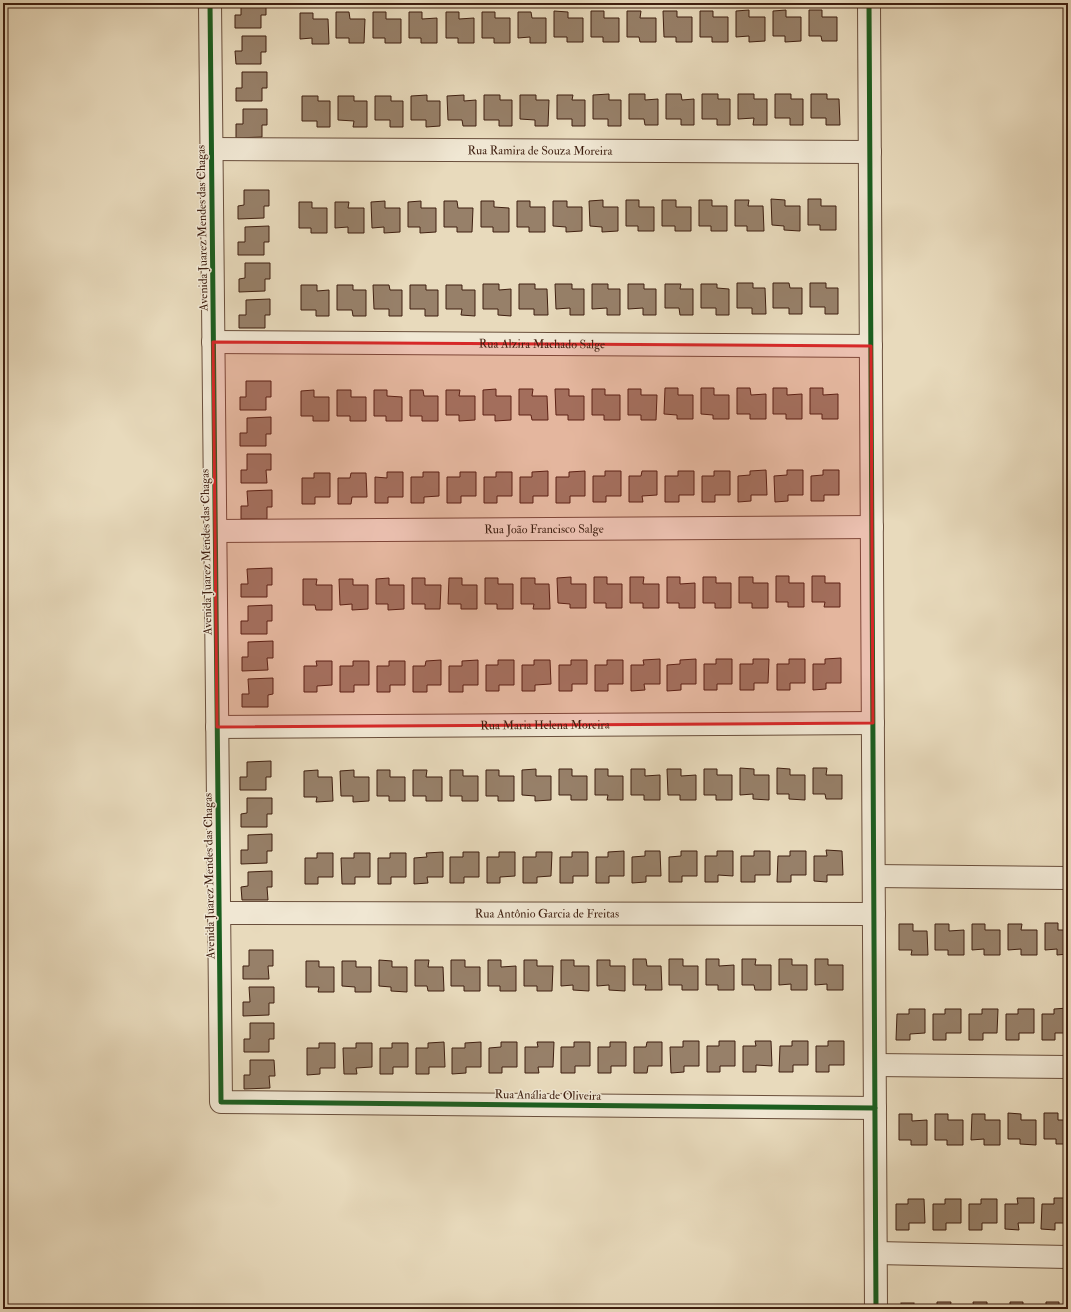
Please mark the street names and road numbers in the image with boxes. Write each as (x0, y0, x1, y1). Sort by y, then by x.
street label: Rua Ramira de Souza Moreira (468, 143, 614, 159)
street label: Avenida Juarez Mendes das Chagas (194, 145, 211, 312)
street label: Rua Alzira Machado Salge (479, 337, 605, 352)
street label: Avenida Juarez Mendes das Chagas (198, 469, 215, 636)
street label: Rua João Francisco Salge (484, 522, 604, 537)
street label: Rua Maria Helena Moreira (480, 718, 611, 733)
street label: Avenida Juarez Mendes das Chagas (201, 793, 218, 960)
street label: Rua Antônio Garcia de Freitas (475, 906, 619, 922)
street label: Rua Anália de Oliveira (495, 1087, 603, 1104)

